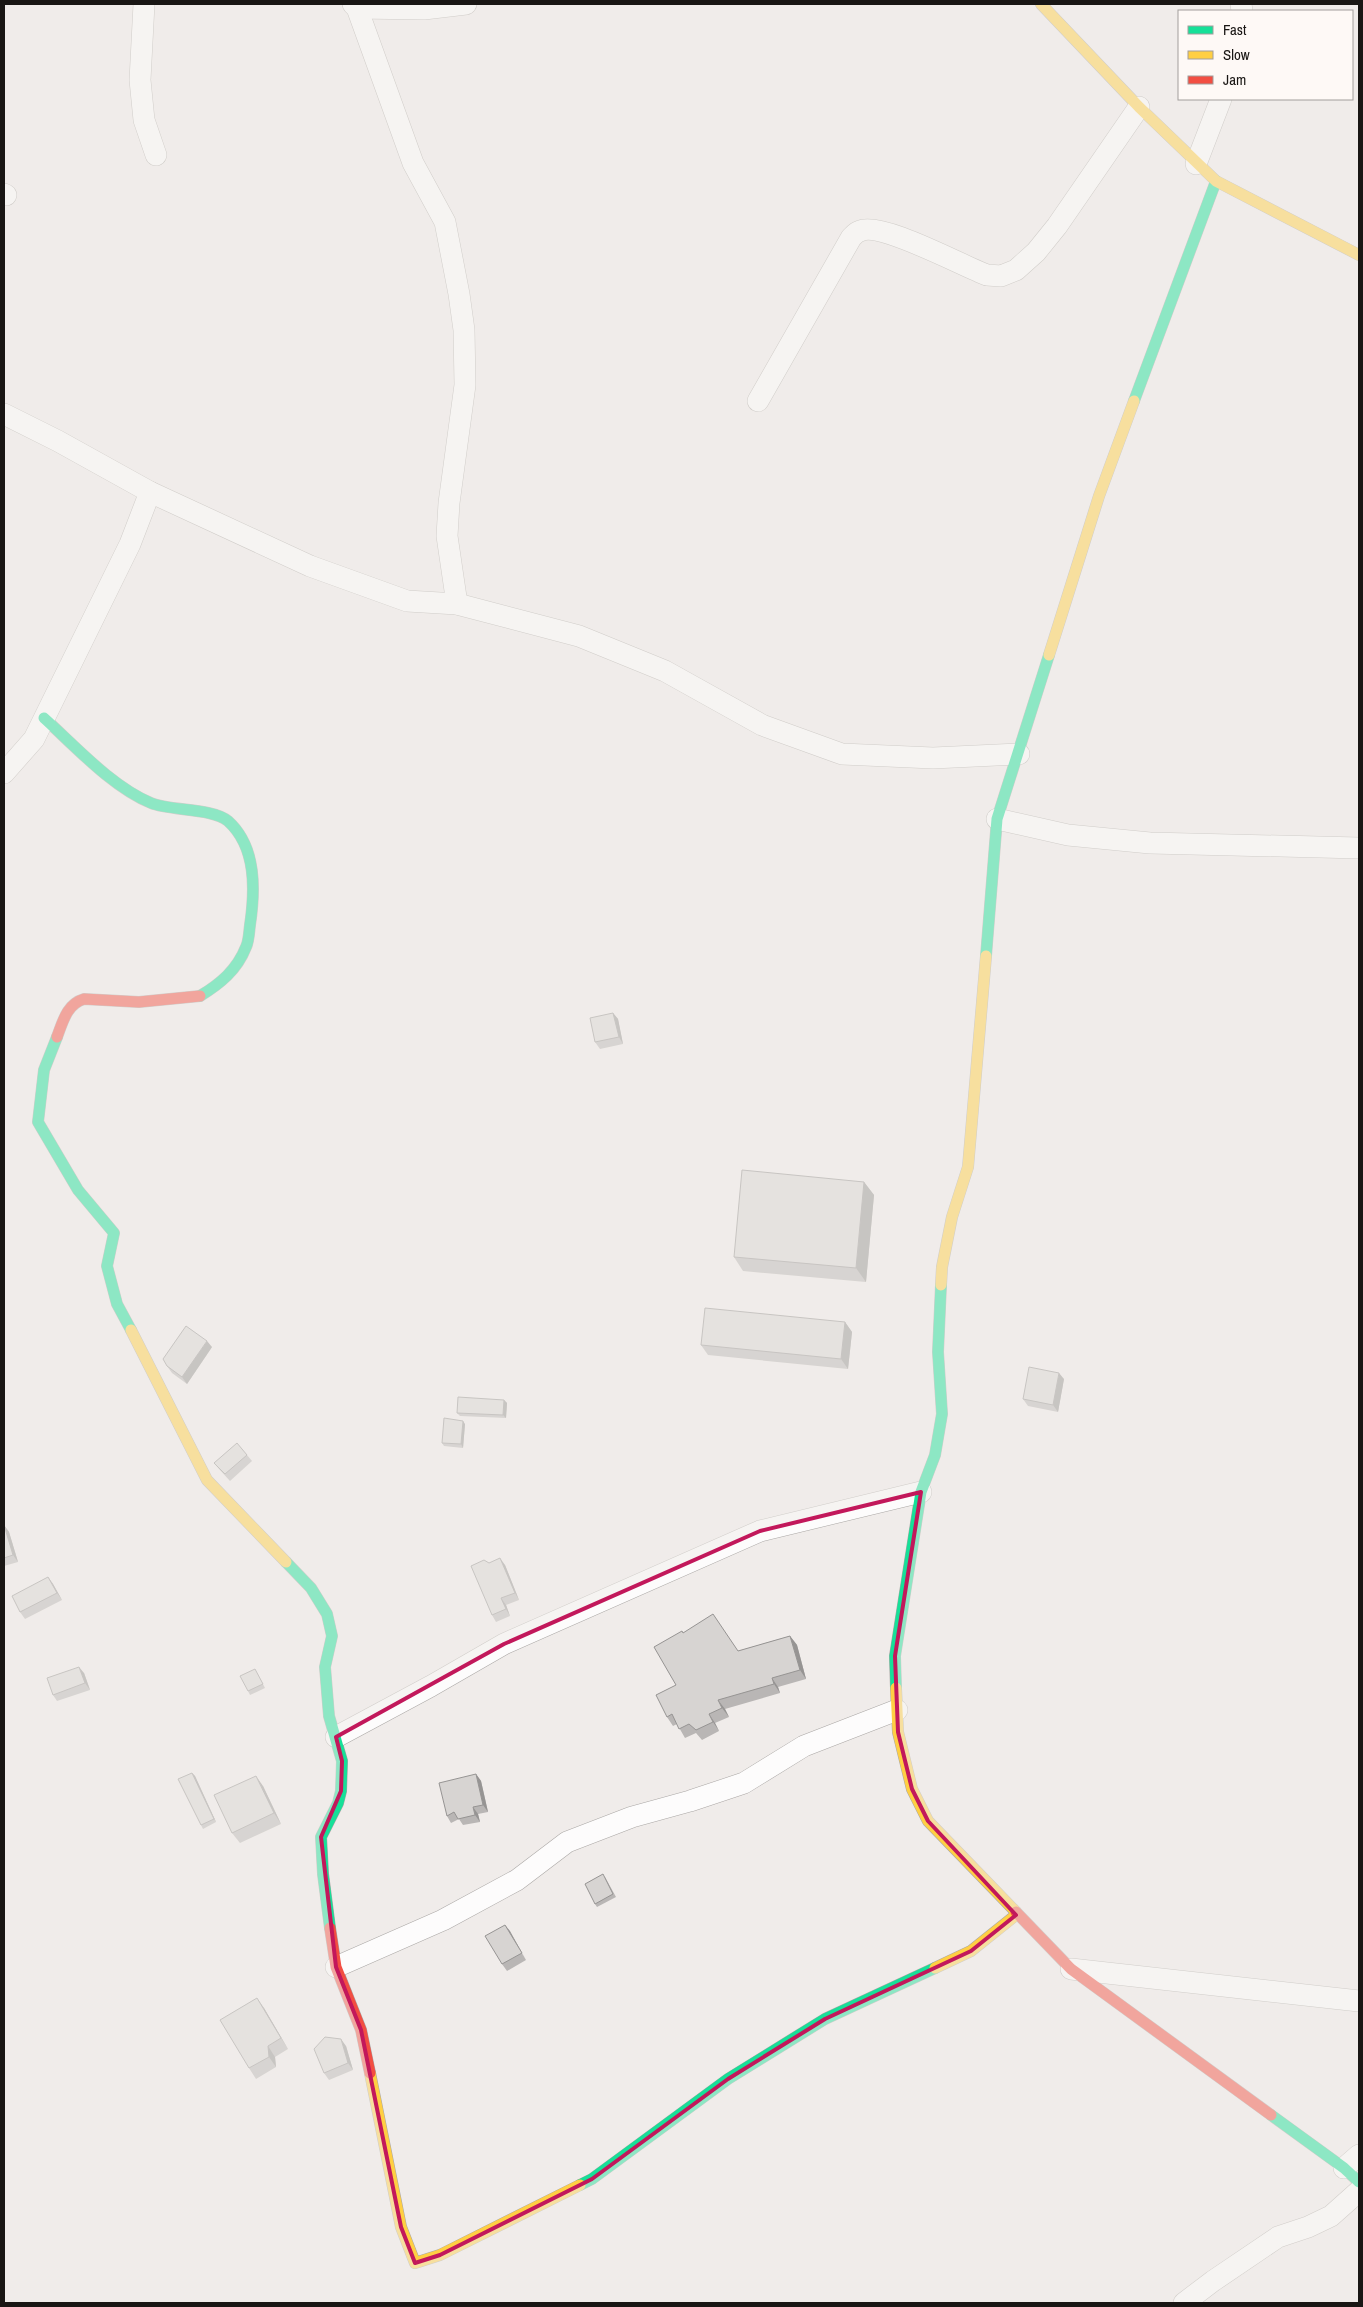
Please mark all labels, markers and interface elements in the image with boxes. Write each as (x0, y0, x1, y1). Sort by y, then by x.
legend (1178, 10, 1353, 100)
text: Fast (1223, 19, 1247, 40)
text: Slow (1223, 44, 1250, 65)
text: Jam (1223, 69, 1246, 90)

